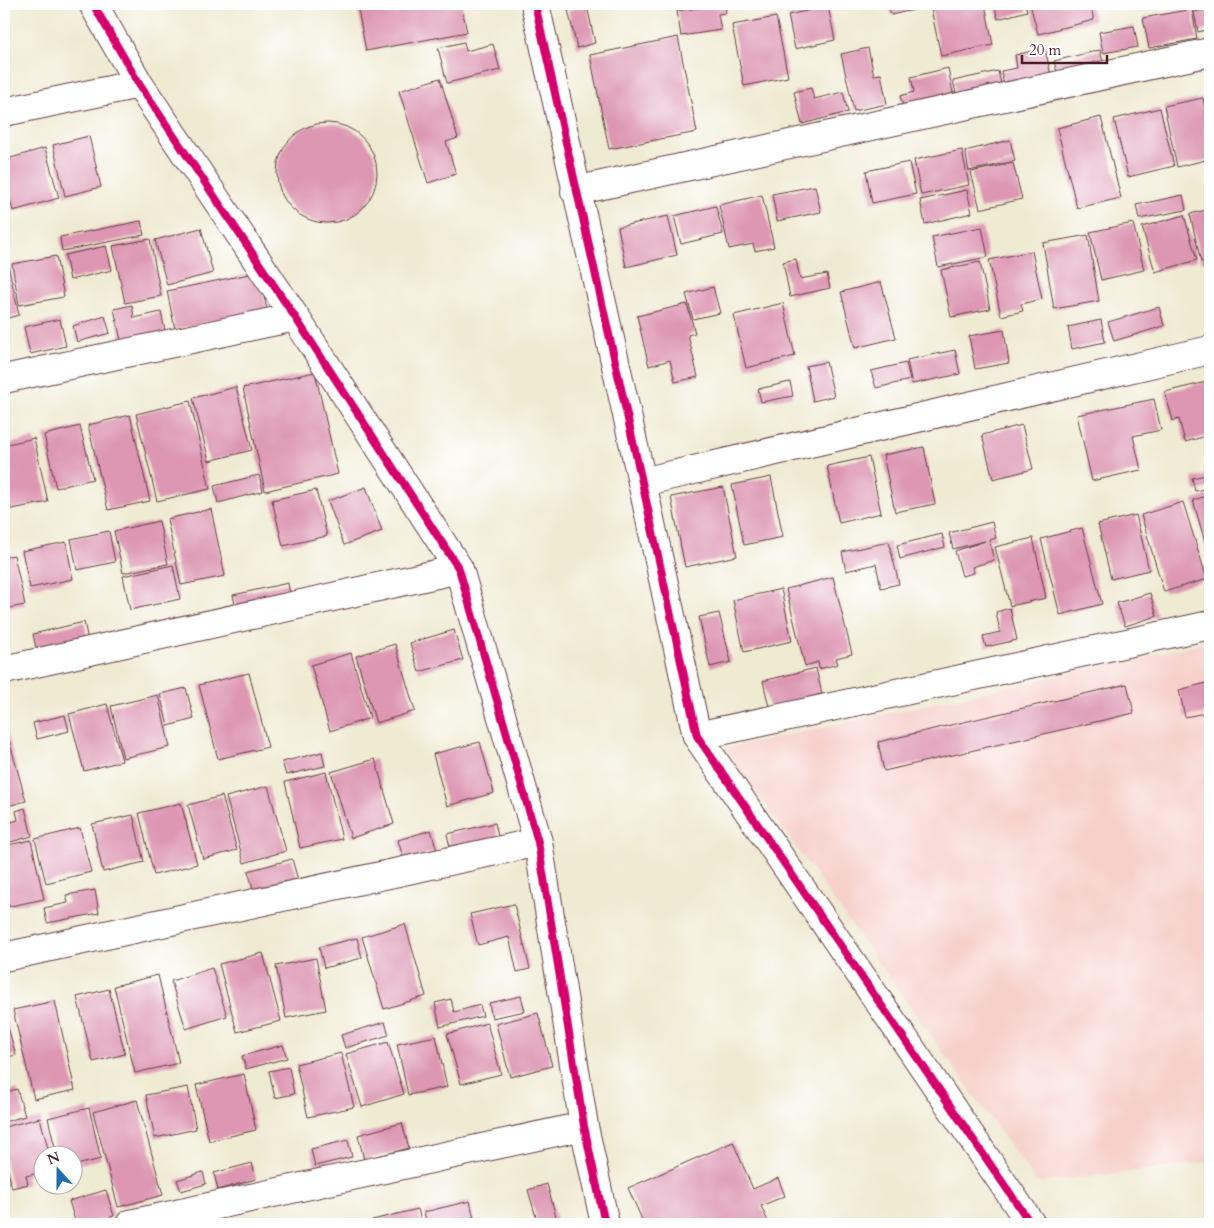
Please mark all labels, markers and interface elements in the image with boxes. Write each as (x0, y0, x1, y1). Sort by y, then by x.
scale bar (1022, 32, 1106, 64)
text: 20 m (1029, 40, 1061, 60)
north arrow (32, 1146, 82, 1196)
text: N (44, 1147, 63, 1169)

